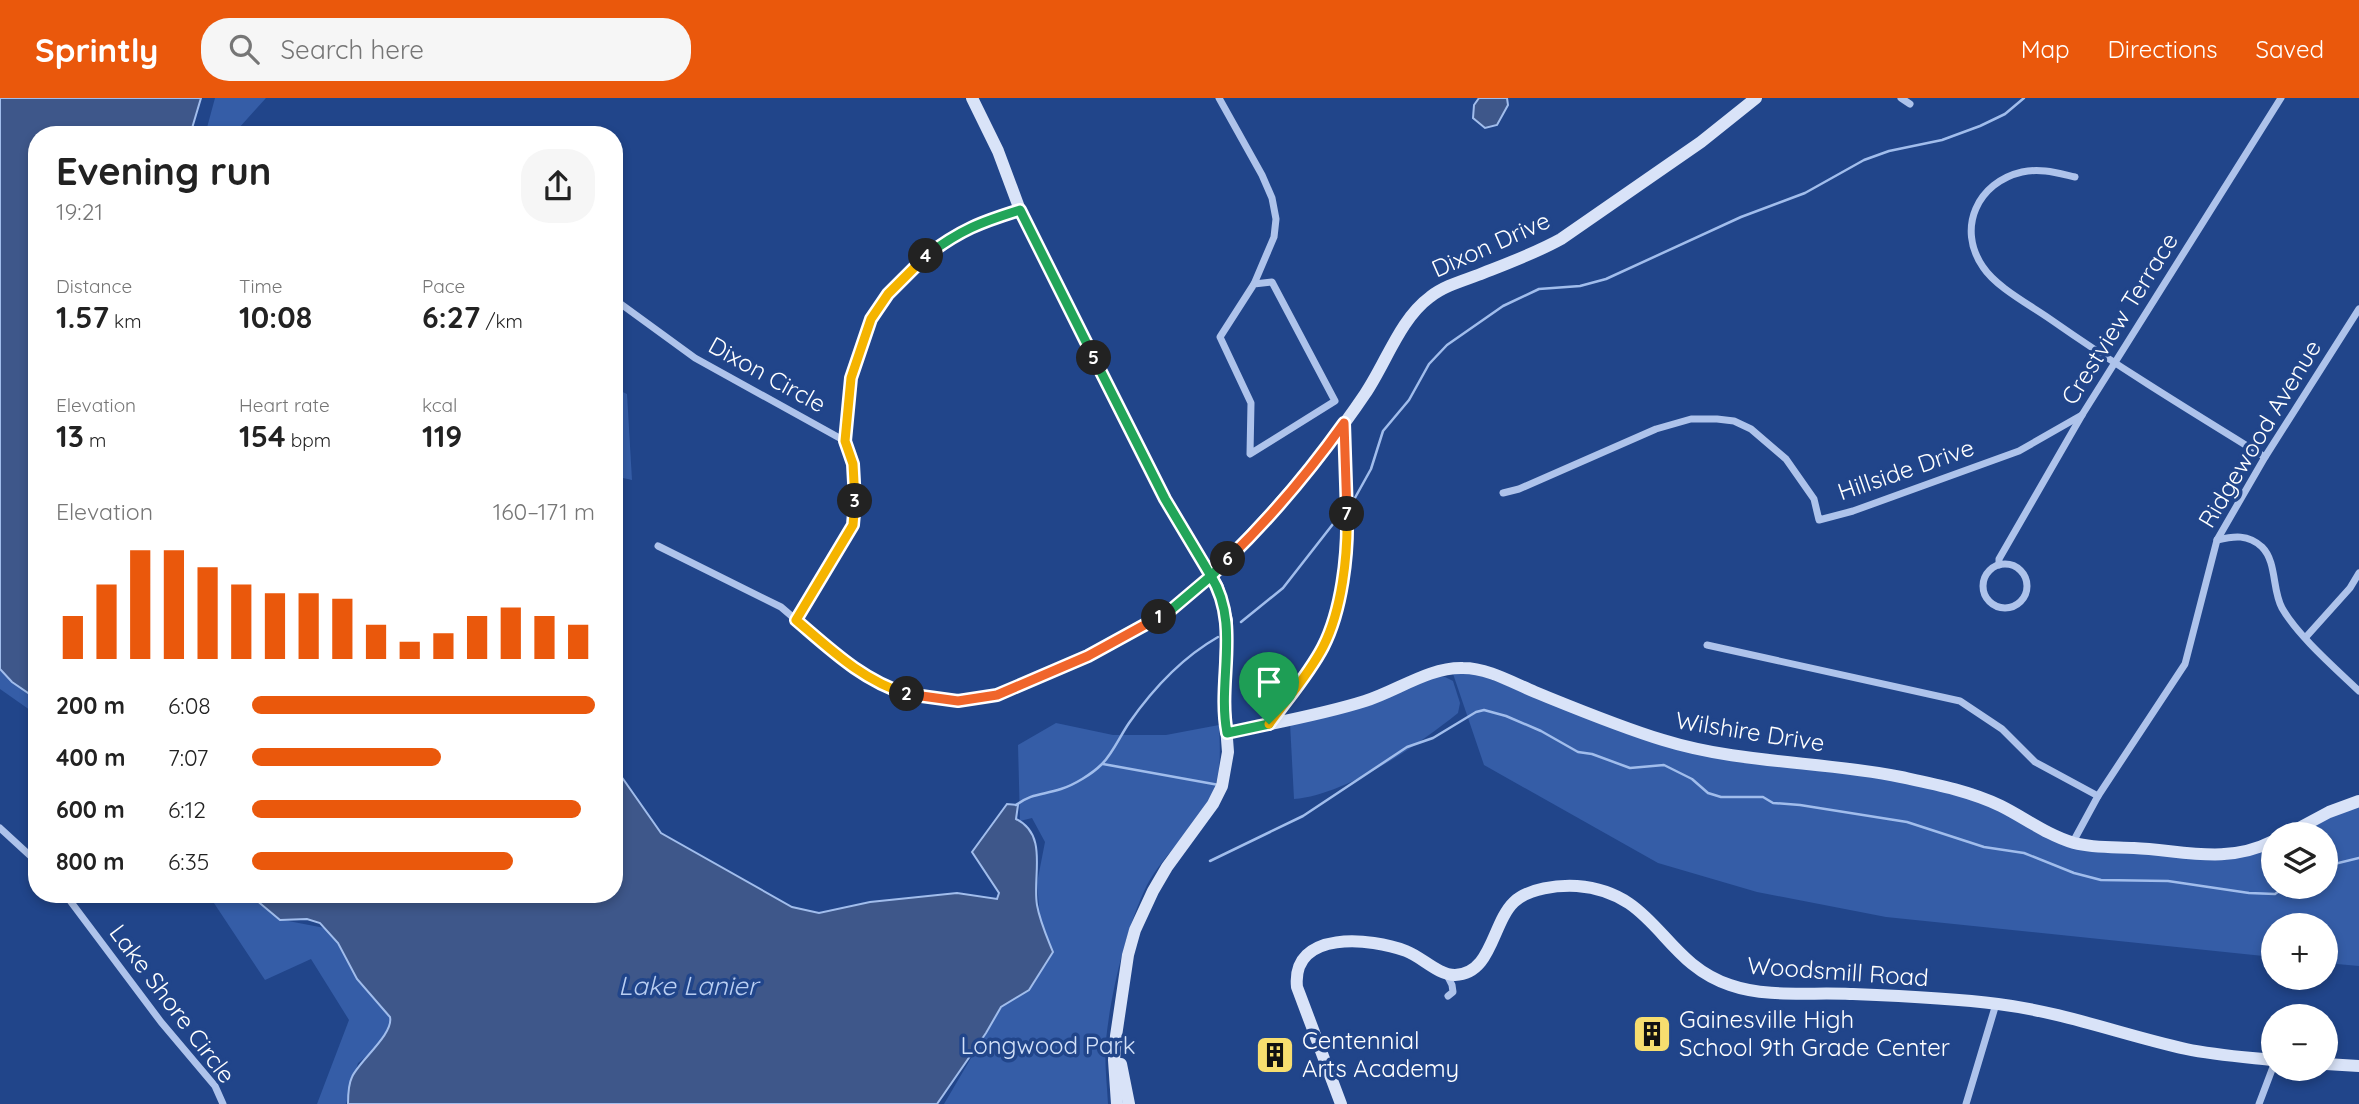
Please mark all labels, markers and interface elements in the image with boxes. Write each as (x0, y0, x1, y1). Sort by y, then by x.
search box (201, 18, 691, 81)
text: Sprintly (35, 29, 159, 70)
icon: search (225, 30, 263, 68)
text: Search here (281, 33, 424, 66)
text: Map (2021, 34, 2070, 64)
text: Directions (2108, 34, 2218, 64)
text: Saved (2256, 34, 2324, 64)
text: Evening run (56, 147, 271, 195)
button: share (521, 149, 595, 223)
text: 19:21 (56, 197, 103, 226)
street label: Dixon Drive (1427, 205, 1554, 284)
street label: Crestview Terrace (2054, 227, 2184, 410)
pin: 4 (908, 238, 944, 274)
text: 4 (920, 243, 931, 267)
text: Distance (56, 274, 132, 298)
text: Time (239, 274, 283, 298)
text: Pace (422, 274, 465, 298)
text: 1.57 (56, 298, 109, 336)
text: 10:08 (239, 298, 312, 336)
text: 6:27 (422, 298, 480, 336)
text: km (109, 309, 142, 333)
text: /km (480, 309, 523, 333)
street label: Dixon Circle (704, 330, 831, 419)
street label: Ridgewood Avenue (2191, 334, 2327, 533)
pin: 5 (1076, 341, 1112, 376)
text: 5 (1088, 345, 1099, 369)
text: Elevation (56, 393, 136, 417)
text: Heart rate (239, 393, 330, 417)
text: kcal (422, 393, 457, 417)
text: 13 (56, 417, 84, 455)
text: 154 (239, 417, 286, 455)
text: 119 (422, 417, 462, 455)
text: m (84, 428, 106, 452)
text: bpm (286, 428, 331, 452)
street label: Hillside Drive (1834, 432, 1978, 506)
pin: 3 (838, 484, 872, 518)
text: 3 (849, 488, 860, 512)
pin: 7 (1330, 496, 1364, 532)
text: Elevation (56, 497, 153, 526)
text: 160–171 m (493, 497, 595, 526)
text: 7 (1341, 501, 1352, 525)
pin: 6 (1210, 542, 1246, 576)
text: 6 (1222, 546, 1233, 570)
pin: 1 (1142, 600, 1176, 634)
text: 1 (1155, 604, 1162, 628)
pin (1239, 652, 1299, 724)
icon: arrive (1250, 663, 1288, 701)
pin: 2 (890, 676, 925, 712)
text: 2 (901, 681, 912, 705)
text: 200 m (56, 691, 125, 720)
text: 6:08 (168, 691, 211, 720)
street label: Wilshire Drive (1674, 704, 1827, 758)
text: 400 m (56, 743, 125, 772)
text: 7:07 (168, 743, 208, 772)
text: 600 m (56, 795, 125, 824)
text: 6:12 (168, 795, 206, 824)
map controls (2261, 822, 2338, 1081)
button: layers (2261, 822, 2338, 899)
text: 800 m (56, 847, 125, 876)
text: 6:35 (168, 847, 209, 876)
button: + (2261, 913, 2338, 990)
street label: Lake Shore Circle (103, 918, 242, 1089)
street label: Woodsmill Road (1746, 950, 1930, 992)
water label: Lake Lanier (618, 969, 761, 1002)
place label: Gainesville High School 9th Grade Center (1679, 1004, 1950, 1062)
button: − (2261, 1004, 2338, 1081)
building icon: Gainesville High School 9th Grade Center (1631, 1013, 1673, 1055)
place label: Centennial Arts Academy (1302, 1025, 1459, 1083)
park label: Longwood Park (960, 1030, 1136, 1060)
building icon: Centennial Arts Academy (1254, 1034, 1296, 1076)

